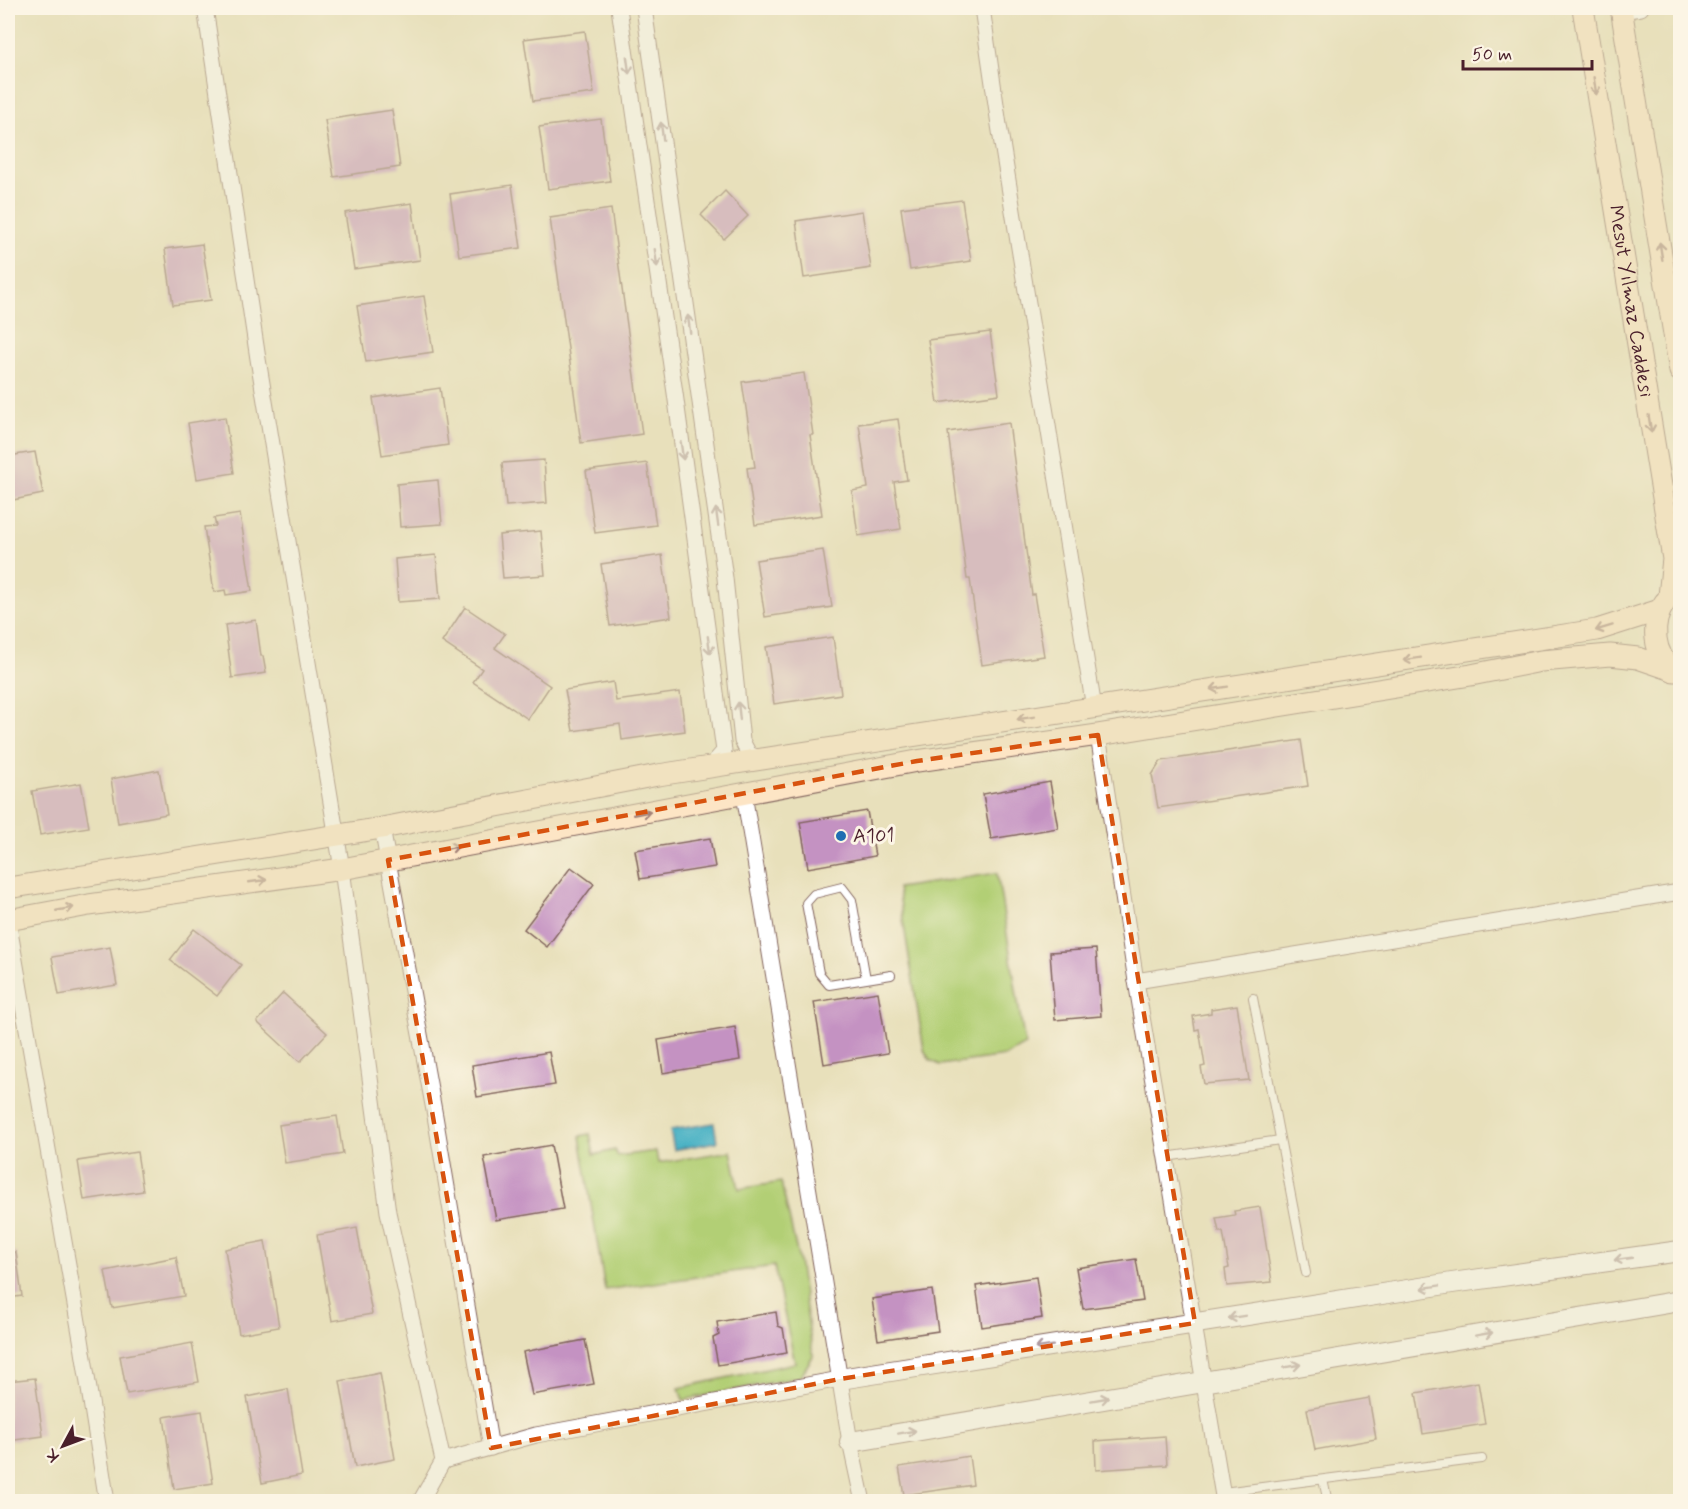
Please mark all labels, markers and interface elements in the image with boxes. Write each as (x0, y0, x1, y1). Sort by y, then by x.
scale bar (1463, 33, 1592, 71)
text: 50 m (1472, 43, 1512, 67)
one-way arrow (622, 55, 633, 75)
one-way arrow (1590, 76, 1601, 95)
one-way arrow (656, 122, 667, 141)
street label: Mesut Yılmaz Caddesi (1602, 203, 1660, 399)
one-way arrow (1655, 242, 1666, 261)
one-way arrow (650, 248, 661, 268)
one-way arrow (684, 315, 695, 334)
one-way arrow (1645, 413, 1656, 433)
one-way arrow (677, 441, 688, 461)
one-way arrow (711, 508, 722, 528)
one-way arrow (1595, 623, 1614, 634)
one-way arrow (704, 634, 715, 654)
one-way arrow (1402, 653, 1422, 664)
one-way arrow (1209, 683, 1229, 694)
one-way arrow (733, 701, 744, 721)
one-way arrow (1017, 713, 1036, 724)
one-way arrow (631, 807, 651, 818)
place label: A101 (853, 823, 894, 850)
marker: A101 (834, 829, 848, 843)
one-way arrow (440, 842, 459, 853)
one-way arrow (247, 875, 267, 886)
one-way arrow (55, 903, 74, 914)
one-way arrow (1613, 1254, 1633, 1265)
one-way arrow (1420, 1282, 1440, 1293)
one-way arrow (1228, 1312, 1247, 1323)
one-way arrow (1474, 1328, 1494, 1339)
one-way arrow (1035, 1342, 1055, 1353)
one-way arrow (1281, 1360, 1301, 1371)
one-way arrow (1089, 1393, 1109, 1404)
north arrow (33, 1416, 93, 1476)
one-way arrow (897, 1426, 917, 1437)
text: K (41, 1443, 64, 1466)

